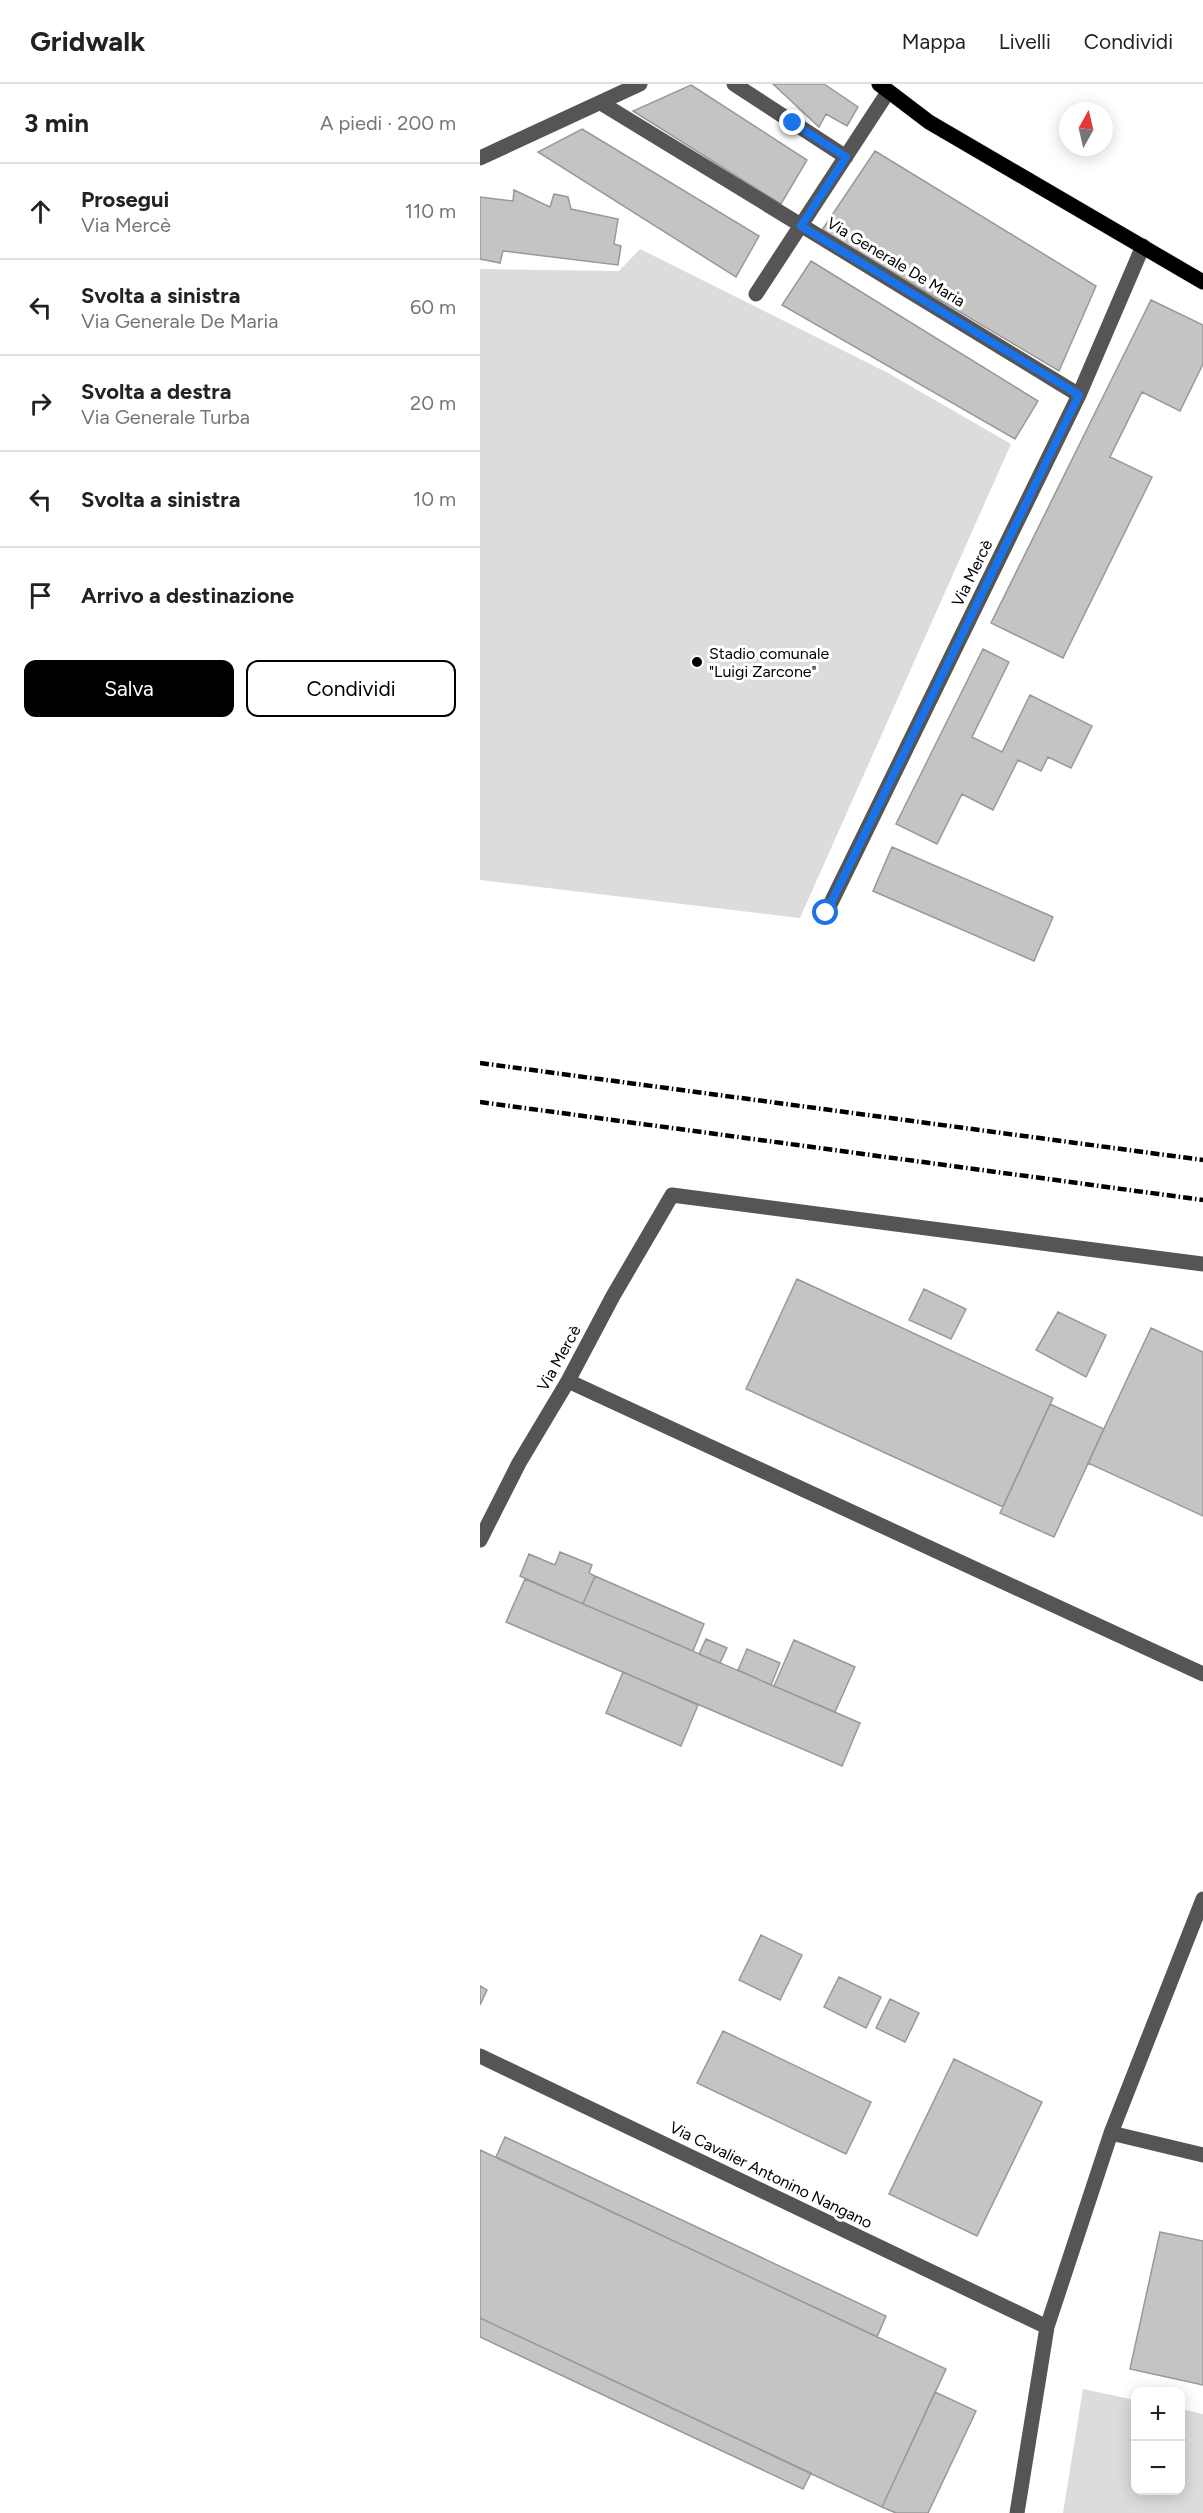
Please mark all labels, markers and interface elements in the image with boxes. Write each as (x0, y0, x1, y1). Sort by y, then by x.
text: Gridwalk (30, 24, 145, 58)
text: Mappa (902, 29, 966, 54)
text: Livelli (999, 29, 1051, 54)
text: Condividi (1084, 29, 1173, 54)
north arrow (1059, 102, 1113, 156)
text: 3 min (24, 107, 89, 139)
route end (779, 109, 805, 135)
text: A piedi · 200 m (320, 111, 456, 135)
text: Prosegui (81, 186, 169, 213)
icon: ahead (24, 195, 57, 228)
text: 110 m (405, 199, 456, 223)
text: Via Mercè (81, 213, 171, 237)
street label: Via Generale De Maria (823, 213, 969, 311)
text: Svolta a sinistra (81, 282, 240, 309)
icon: left (24, 291, 57, 324)
text: 60 m (410, 295, 456, 319)
text: Via Generale De Maria (81, 309, 278, 333)
text: Svolta a destra (81, 378, 231, 405)
icon: right (24, 387, 57, 420)
text: 20 m (410, 391, 456, 415)
text: Via Generale Turba (81, 405, 250, 429)
icon: left (24, 483, 57, 516)
text: Svolta a sinistra (81, 486, 240, 513)
text: 10 m (413, 487, 456, 511)
street label: Via Mercè (948, 536, 996, 610)
icon: arrive (24, 579, 57, 612)
text: Arrivo a destinazione (81, 582, 294, 609)
place label: Stadio comunale "Luigi Zarcone" (709, 644, 829, 681)
marker: Stadio comunale "Luigi Zarcone" (690, 655, 704, 669)
button: Salva (24, 660, 234, 717)
button: Condividi (246, 660, 456, 717)
route start (812, 899, 838, 925)
street label: Via Mercè (533, 1322, 585, 1394)
street label: Via Cavalier Antonino Nangano (667, 2118, 875, 2232)
map controls (1131, 2387, 1185, 2495)
button: + (1131, 2387, 1185, 2441)
button: − (1131, 2441, 1185, 2495)

